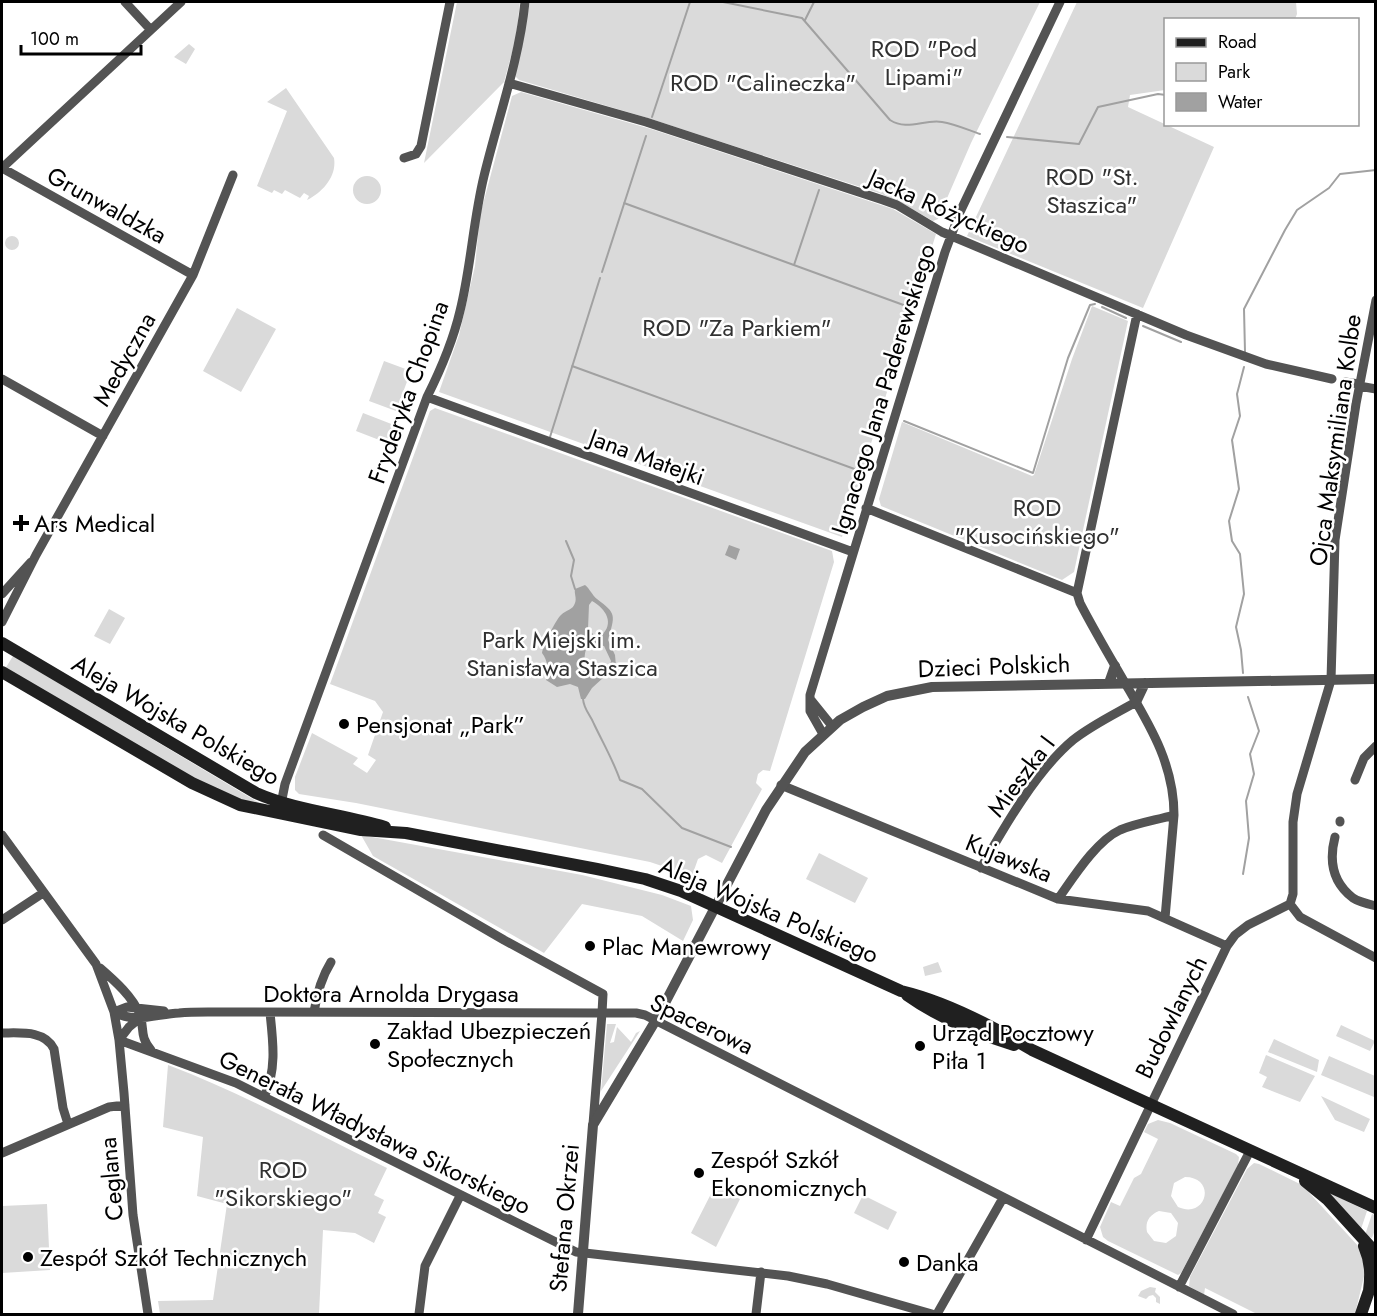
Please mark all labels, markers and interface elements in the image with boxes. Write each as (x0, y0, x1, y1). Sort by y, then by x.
scale bar (21, 18, 141, 56)
legend (1164, 18, 1359, 126)
text: 100 m (30, 26, 79, 52)
text: Road (1218, 29, 1257, 55)
park label: ROD "Pod Lipami" (871, 31, 977, 94)
text: Park (1218, 59, 1250, 85)
park label: ROD "Calineczka" (670, 65, 856, 100)
text: Water (1218, 89, 1263, 115)
street label: Grunwaldzka (41, 158, 173, 252)
street label: Jacka Różyckiego (860, 159, 1035, 262)
park label: ROD "St. Staszica" (1045, 159, 1139, 222)
street label: Ignacego Jana Paderewskiego (822, 239, 944, 539)
street label: Fryderyka Chopina (359, 296, 457, 488)
street label: Medyczna (84, 306, 164, 412)
park label: ROD "Za Parkiem" (642, 310, 832, 345)
street label: Ojca Maksymiliana Kolbe (1300, 312, 1370, 568)
street label: Jana Matejki (582, 419, 710, 494)
park label: ROD "Kusocińskiego" (954, 490, 1120, 553)
place label: Ars Medical (34, 506, 155, 541)
marker: Ars Medical (12, 514, 30, 532)
park label: Park Miejski im. Stanisława Staszica (466, 622, 658, 685)
street label: Aleja Wojska Polskiego (65, 646, 287, 794)
street label: Dzieci Polskich (917, 646, 1071, 686)
place label: Pensjonat „Park” (356, 707, 525, 742)
marker: Pensjonat „Park” (337, 717, 351, 731)
street label: Mieszka I (979, 728, 1063, 824)
street label: Kujawska (960, 825, 1058, 891)
street label: Aleja Wojska Polskiego (654, 848, 884, 972)
place label: Plac Manewrowy (602, 929, 771, 964)
marker: Plac Manewrowy (583, 939, 597, 953)
street label: Budowlanych (1126, 950, 1216, 1084)
street label: Doktora Arnolda Drygasa (263, 976, 519, 1011)
street label: Spacerowa (644, 985, 760, 1063)
place label: Zakład Ubezpieczeń Społecznych (387, 1013, 591, 1076)
place label: Urząd Pocztowy Piła 1 (932, 1015, 1094, 1078)
marker: Zakład Ubezpieczeń Społecznych (368, 1037, 382, 1051)
marker: Urząd Pocztowy Piła 1 (913, 1039, 927, 1053)
street label: Generała Władysława Sikorskiego (213, 1041, 537, 1223)
street label: Ceglana (90, 1136, 132, 1222)
street label: Stefana Okrzei (540, 1142, 588, 1294)
place label: Zespół Szkół Ekonomicznych (711, 1142, 867, 1205)
park label: ROD "Sikorskiego" (214, 1152, 352, 1215)
marker: Zespół Szkół Ekonomicznych (692, 1166, 706, 1180)
place label: Zespół Szkół Technicznych (40, 1240, 307, 1275)
place label: Danka (916, 1245, 979, 1280)
marker: Zespół Szkół Technicznych (21, 1250, 35, 1264)
marker: Danka (897, 1255, 911, 1269)

